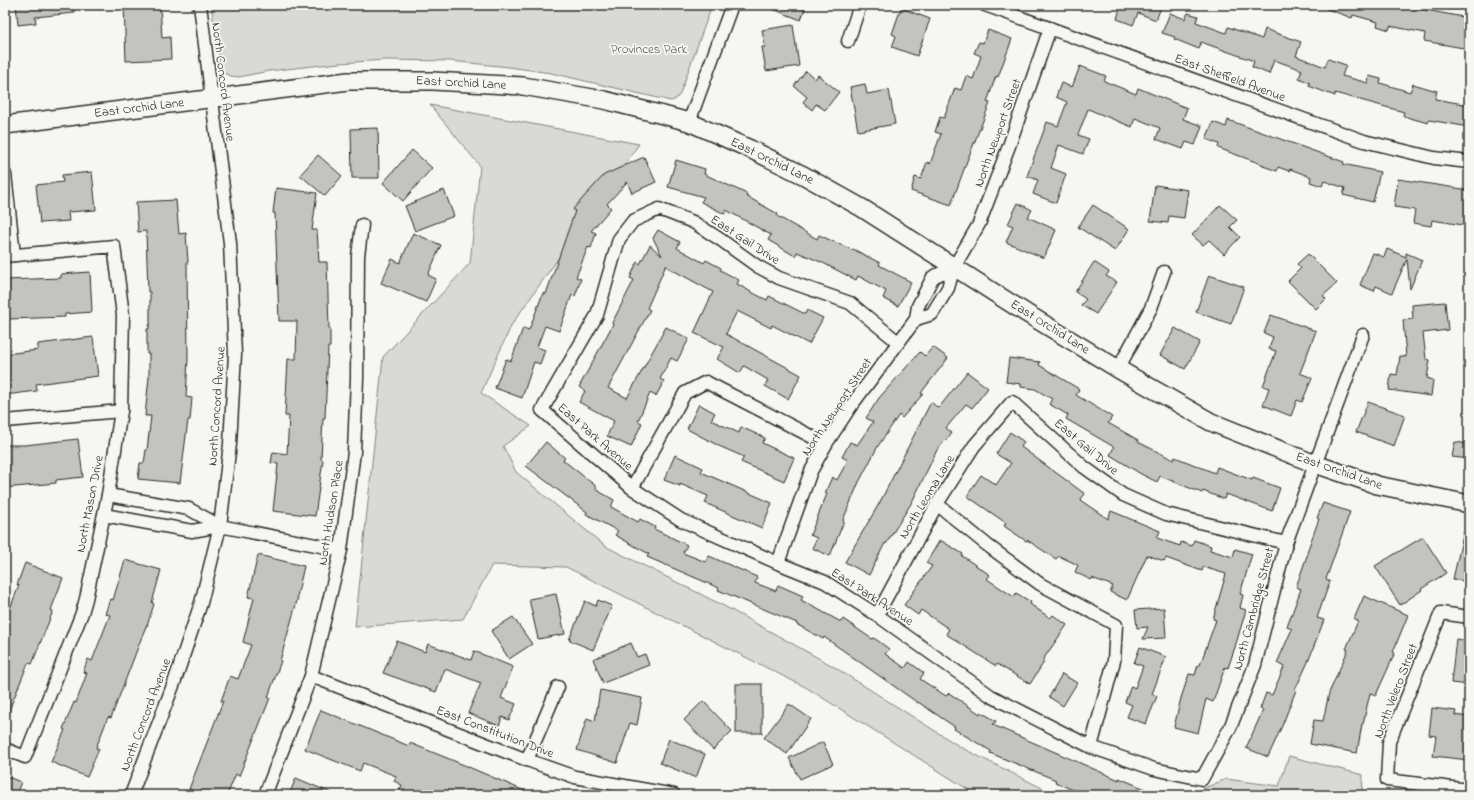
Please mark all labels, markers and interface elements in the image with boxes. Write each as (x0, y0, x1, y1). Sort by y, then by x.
street label: North Concord Avenue (206, 21, 240, 143)
park label: Provinces Park (611, 40, 687, 59)
street label: East Sheffield Avenue (1172, 49, 1288, 107)
street label: East Orchid Lane (415, 71, 507, 95)
street label: North Newport Street (969, 75, 1027, 190)
street label: East Orchid Lane (93, 93, 185, 123)
street label: East Orchid Lane (727, 133, 817, 189)
street label: East Gail Drive (707, 210, 784, 270)
street label: East Orchid Lane (1007, 295, 1094, 359)
street label: North Concord Avenue (203, 345, 231, 466)
street label: North Newport Street (797, 354, 877, 460)
street label: East Park Avenue (553, 399, 637, 475)
street label: East Gail Drive (1050, 414, 1123, 480)
street label: East Orchid Lane (1293, 447, 1385, 495)
street label: North Leoma Lane (894, 451, 960, 543)
street label: North Mason Drive (71, 454, 109, 554)
street label: North Hudson Place (313, 459, 349, 567)
street label: North Cambridge Street (1229, 545, 1281, 672)
street label: East Park Avenue (827, 563, 917, 631)
street label: North Velero Street (1369, 640, 1423, 741)
street label: North Concord Avenue (116, 656, 176, 774)
street label: East Constitution Drive (433, 701, 557, 763)

